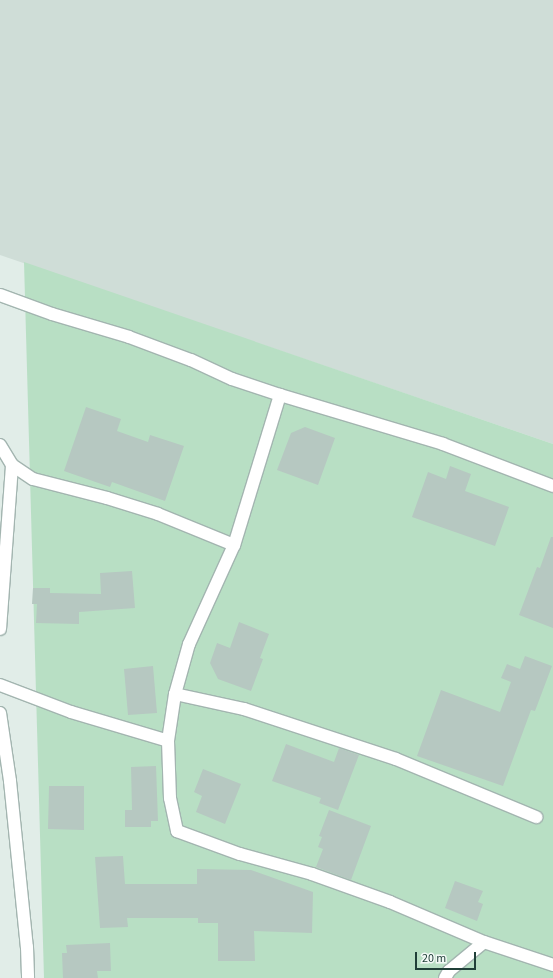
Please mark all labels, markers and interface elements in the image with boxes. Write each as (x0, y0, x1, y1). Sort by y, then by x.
scale bar (417, 944, 478, 970)
text: 20 m (422, 950, 446, 967)

